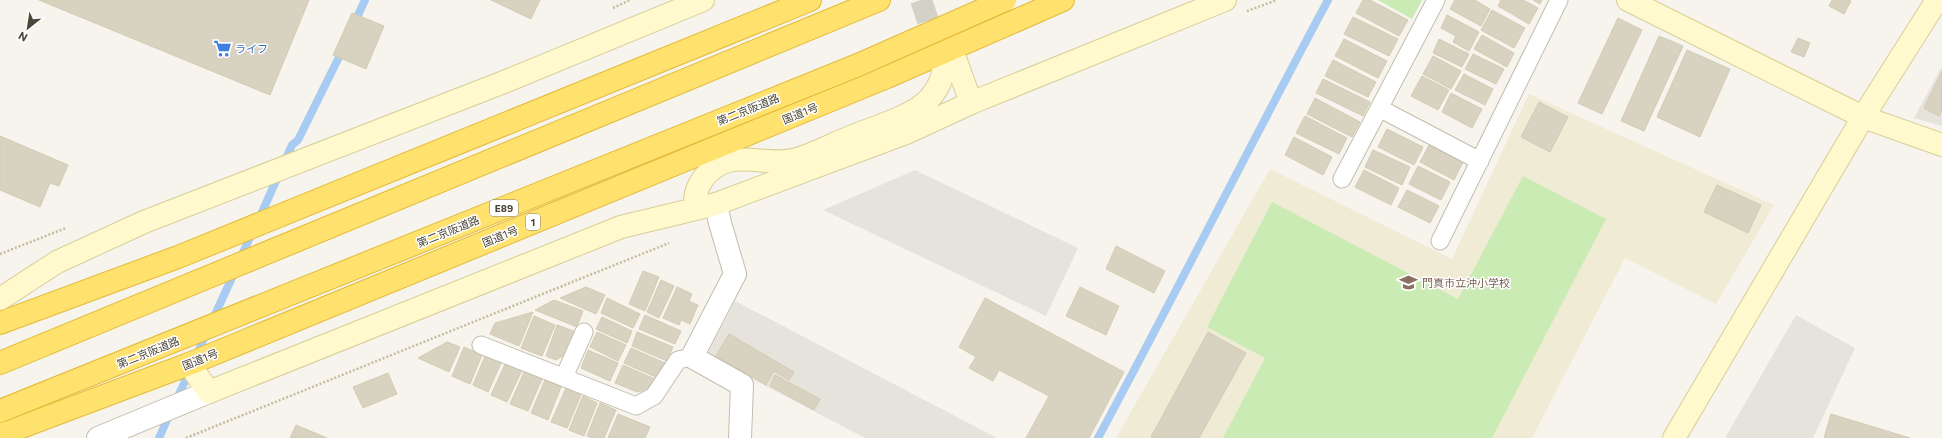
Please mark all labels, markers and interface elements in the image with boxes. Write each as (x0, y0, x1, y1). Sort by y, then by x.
north arrow (8, 8, 48, 48)
text: N (16, 29, 30, 45)
supermarket icon: ライフ (212, 38, 232, 58)
place label: ライフ (235, 42, 268, 55)
street label: 第二京阪道路 (715, 91, 781, 127)
street label: 国道1号 (780, 100, 820, 126)
road number: E89 (490, 200, 518, 216)
street label: 第二京阪道路 (415, 213, 481, 249)
road number: 1 (526, 214, 540, 230)
street label: 国道1号 (480, 223, 520, 249)
school or university icon: 門真市立沖小学校 (1399, 272, 1419, 292)
place label: 門真市立沖小学校 (1422, 276, 1510, 289)
street label: 第二京阪道路 (115, 334, 181, 370)
street label: 国道1号 (180, 346, 220, 372)

